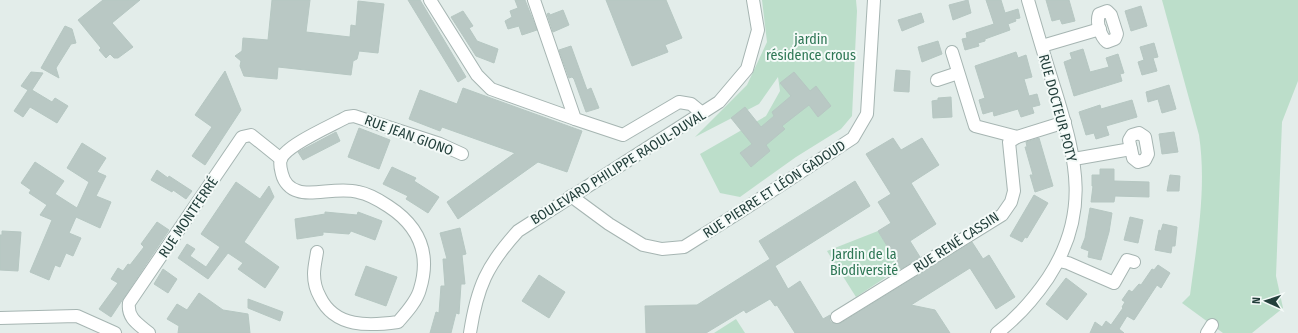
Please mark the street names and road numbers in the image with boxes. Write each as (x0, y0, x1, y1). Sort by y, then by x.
street label: RUE DOCTEUR POTY (1035, 52, 1080, 164)
street label: BOULEVARD PHILIPPE RAOUL-DUVAL (528, 106, 709, 229)
street label: RUE JEAN GIONO (362, 112, 456, 159)
street label: RUE PIERRE ET LÉON GADOUD (699, 136, 849, 242)
street label: RUE MONTFERRÉ (154, 173, 222, 261)
street label: RUE RENÉ CASSIN (910, 208, 1002, 276)

